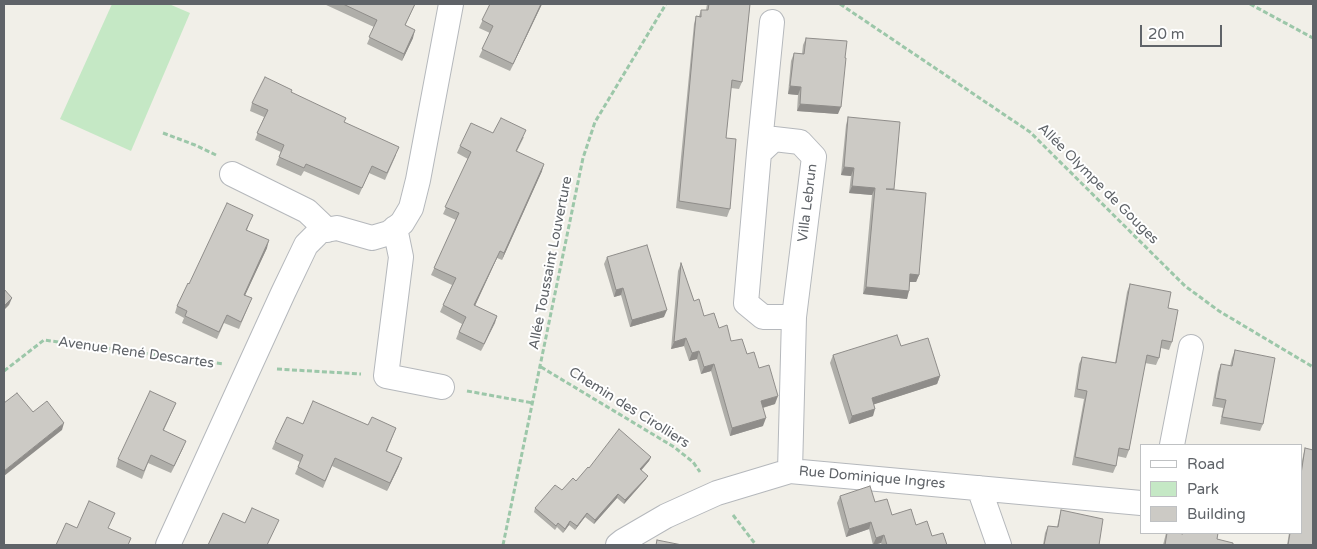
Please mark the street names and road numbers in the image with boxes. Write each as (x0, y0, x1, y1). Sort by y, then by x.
street label: Allée Olympe de Gouges (1034, 120, 1162, 248)
street label: Villa Lebrun (795, 163, 821, 243)
street label: Allée Toussaint Louverture (526, 175, 576, 351)
street label: Avenue René Descartes (57, 334, 215, 372)
street label: Chemin des Cirolliers (566, 364, 692, 452)
street label: Rue Dominique Ingres (798, 463, 946, 493)

